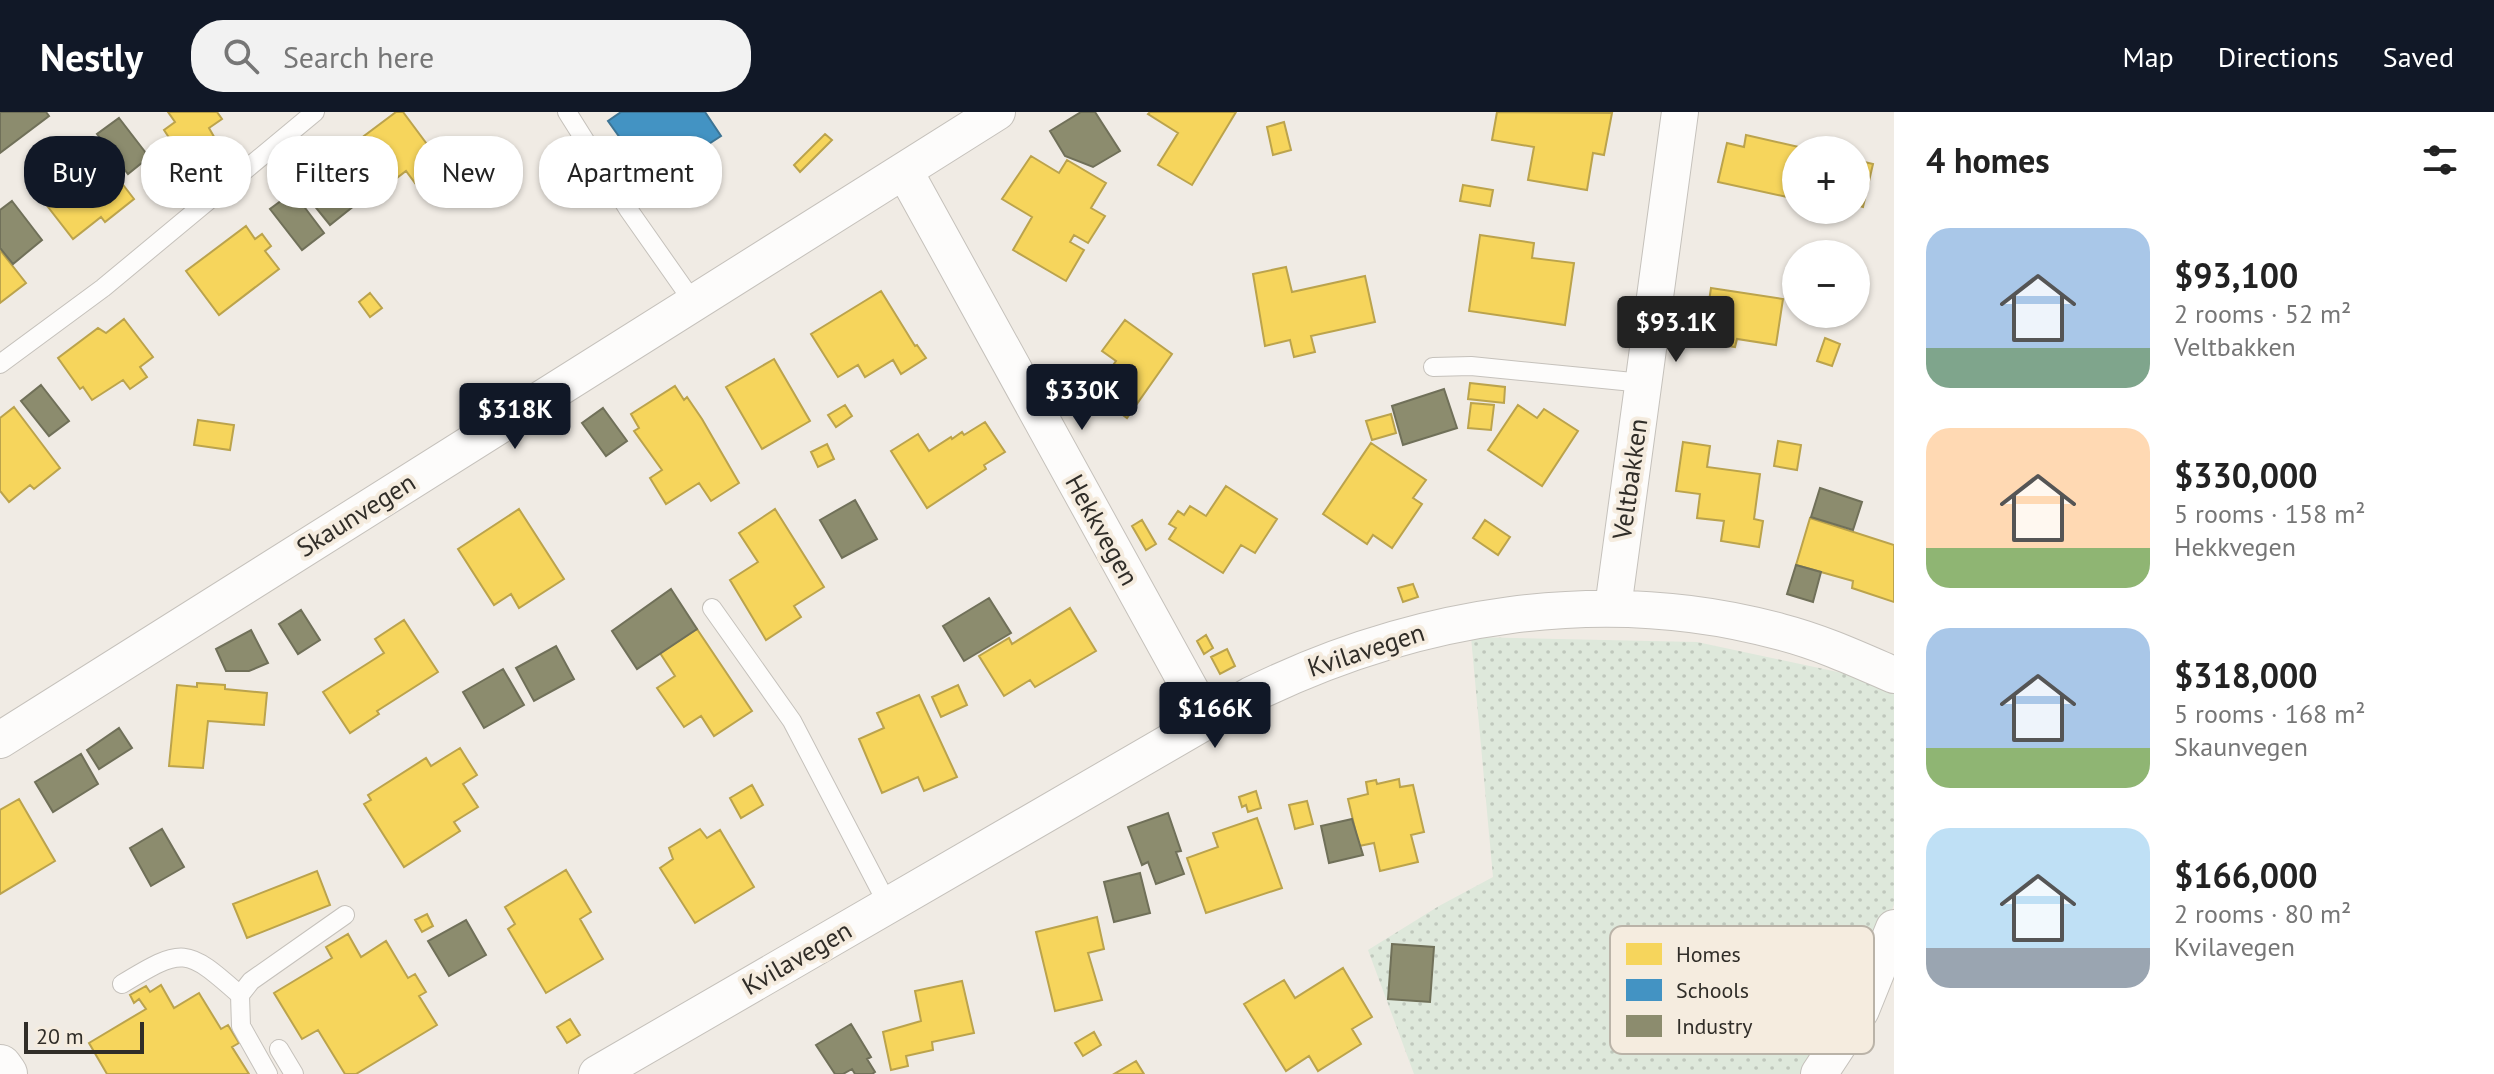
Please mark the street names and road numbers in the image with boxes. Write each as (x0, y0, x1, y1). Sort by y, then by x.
street label: Veltbakken (1605, 416, 1654, 543)
street label: Skaunvegen (290, 465, 421, 564)
street label: Hekkvegen (1058, 468, 1146, 591)
street label: Kvilavegen (1303, 615, 1428, 684)
street label: Kvilavegen (736, 913, 857, 1002)

